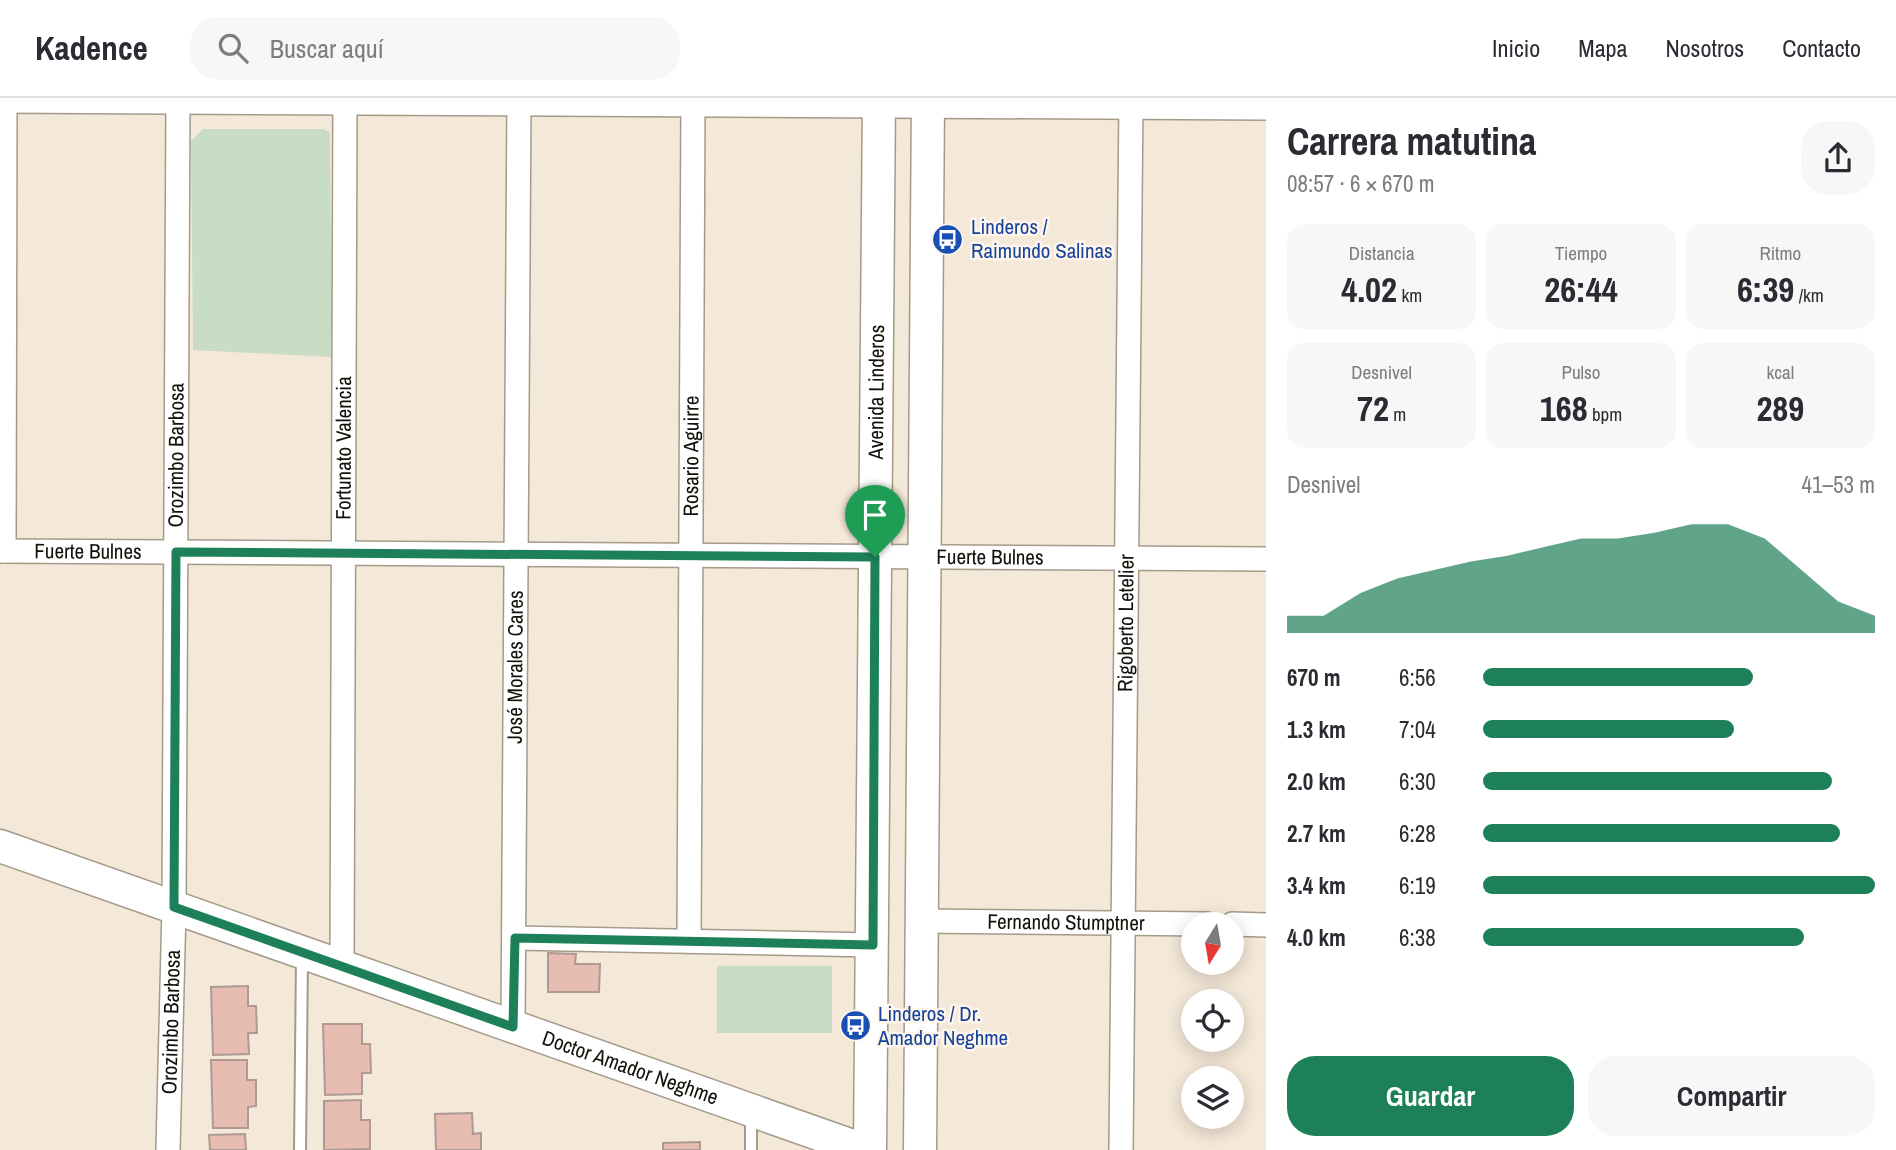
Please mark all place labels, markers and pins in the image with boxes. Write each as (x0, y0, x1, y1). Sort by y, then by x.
place label: Linderos / Raimundo Salinas (971, 212, 1113, 265)
bus stop icon: Linderos / Raimundo Salinas (931, 222, 965, 256)
pin (845, 485, 905, 557)
place label: Linderos / Dr. Amador Neghme (877, 999, 1008, 1052)
bus stop icon: Linderos / Dr. Amador Neghme (838, 1009, 872, 1043)

